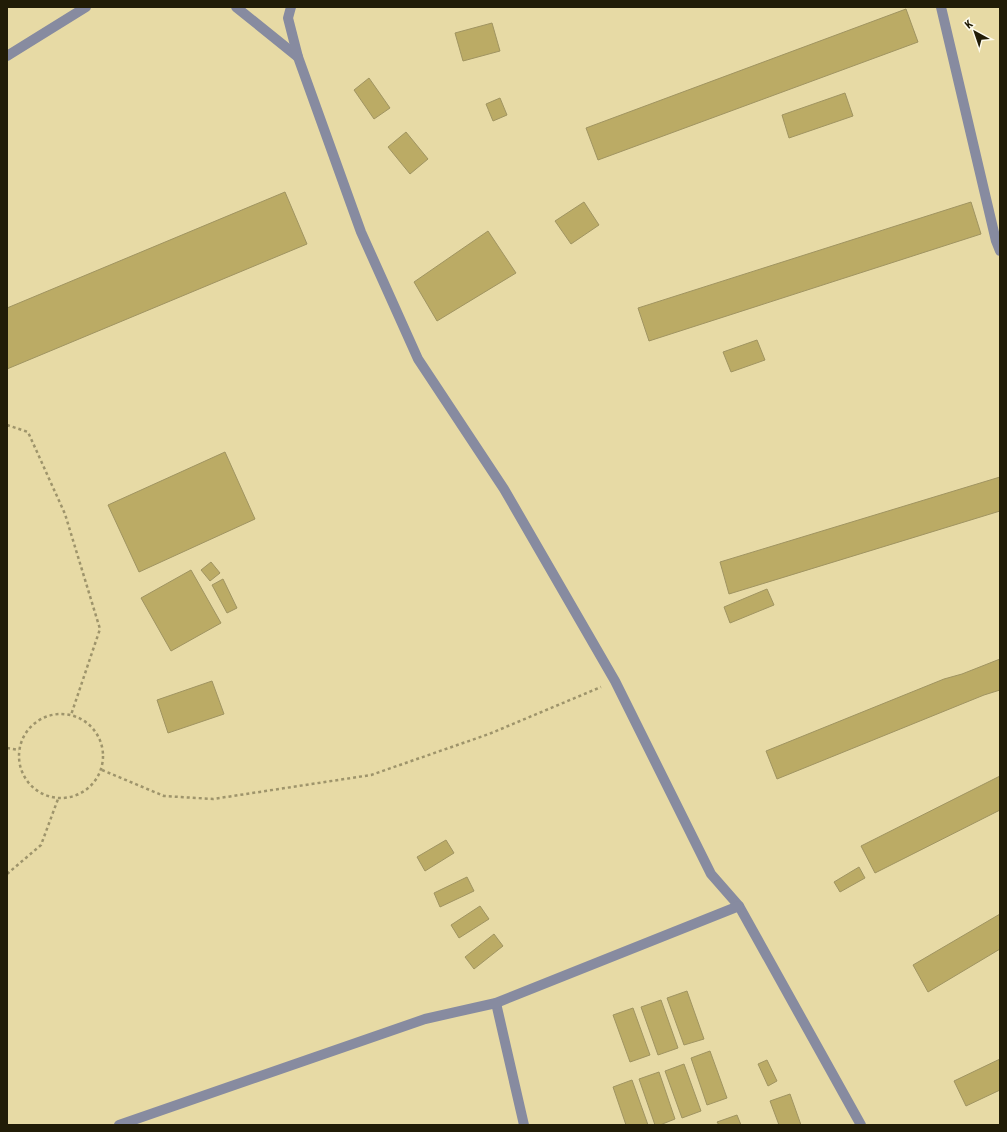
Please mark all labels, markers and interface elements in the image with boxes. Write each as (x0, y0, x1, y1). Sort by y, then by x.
north arrow (955, 12, 995, 52)
text: K (962, 17, 976, 32)

